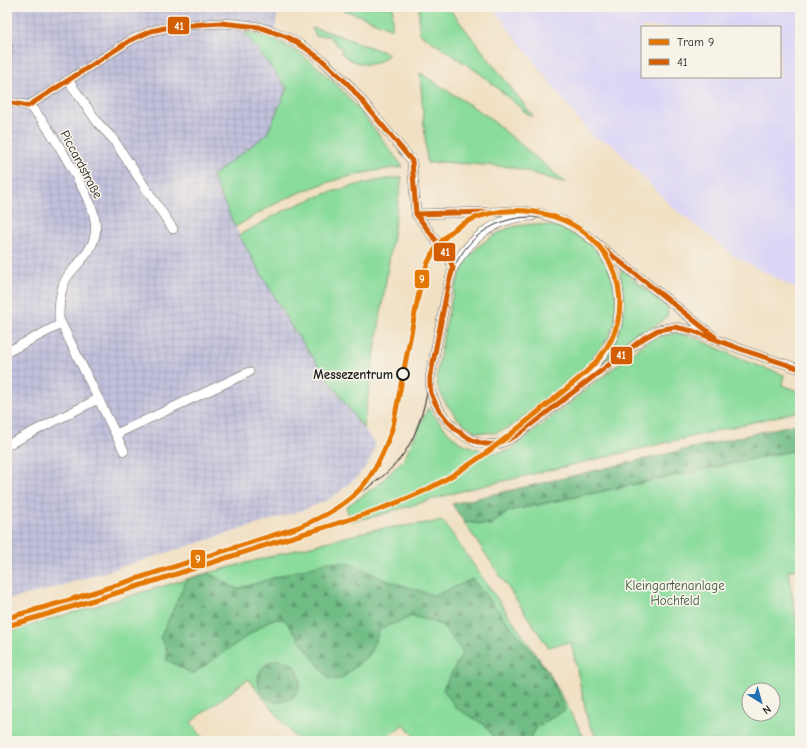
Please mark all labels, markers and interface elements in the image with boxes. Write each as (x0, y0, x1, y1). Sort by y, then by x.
line badge: 41 (167, 16, 190, 35)
text: 41 (174, 20, 184, 33)
legend (641, 26, 781, 78)
text: Tram 9 (677, 35, 714, 49)
text: 41 (677, 55, 688, 69)
street label: Piccardstraße (57, 127, 106, 201)
line badge: 41 (433, 242, 456, 262)
text: 41 (440, 246, 450, 259)
line badge: 9 (414, 269, 430, 289)
text: 9 (419, 273, 425, 286)
line badge: 41 (610, 346, 633, 365)
text: 41 (616, 349, 626, 362)
place label: Messezentrum (313, 367, 393, 382)
marker: Messezentrum (396, 367, 410, 381)
line badge: 9 (190, 549, 206, 569)
text: 9 (195, 553, 201, 566)
park label: Kleingartenanlage Hochfeld (625, 578, 725, 608)
north arrow (741, 682, 781, 722)
text: N (760, 702, 773, 717)

